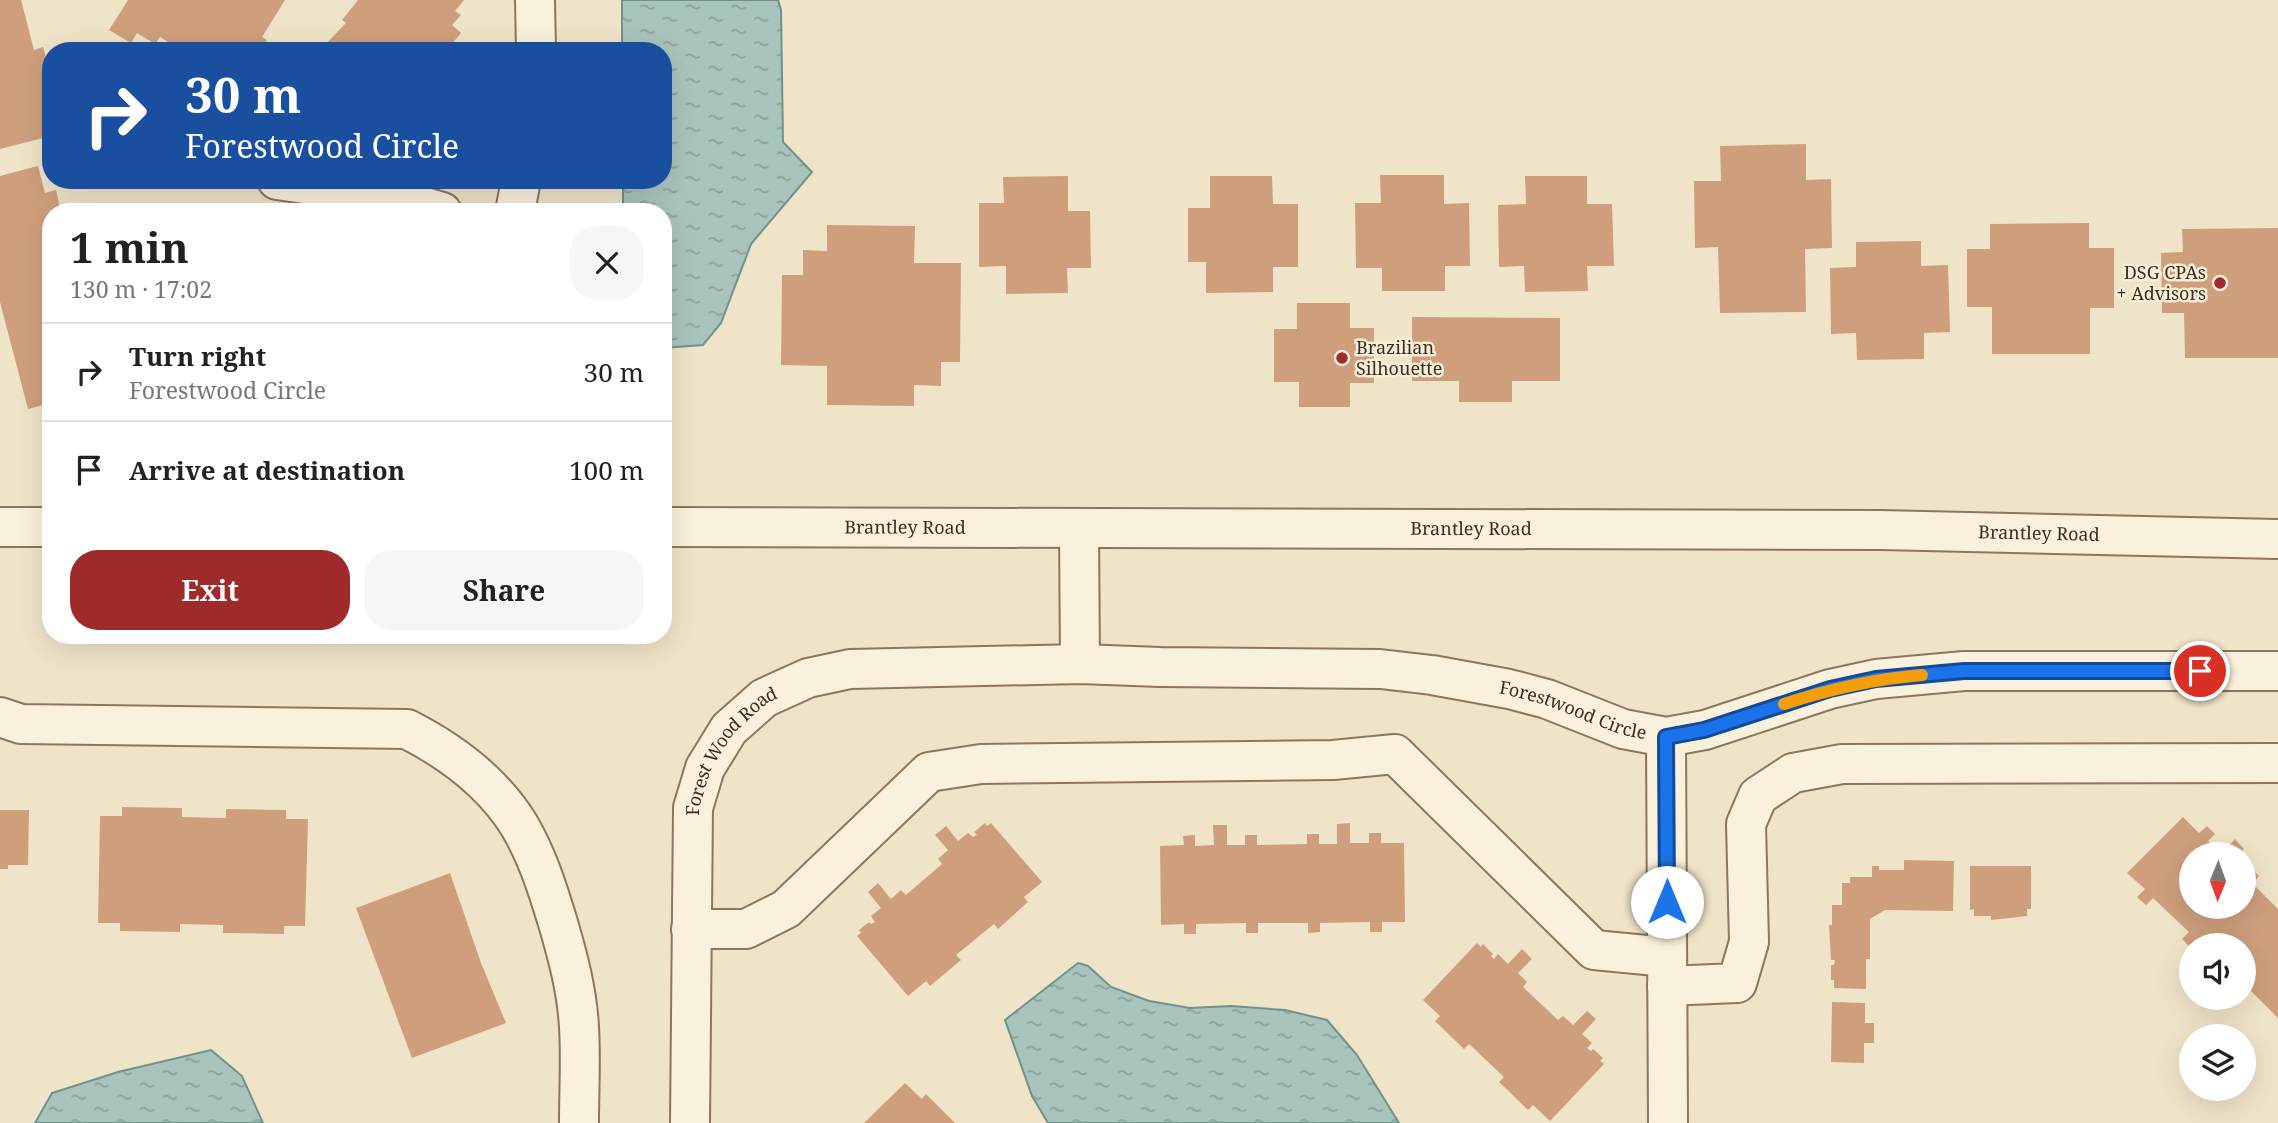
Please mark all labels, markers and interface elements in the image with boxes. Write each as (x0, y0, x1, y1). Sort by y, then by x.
text: 30 m (185, 61, 301, 127)
icon: right (70, 70, 161, 161)
text: Forestwood Circle (185, 124, 459, 167)
text: 1 min (70, 218, 189, 275)
button: close (570, 226, 644, 300)
place label: DSG CPAs + Advisors (2117, 260, 2206, 305)
text: 130 m · 17:02 (70, 273, 212, 305)
marker: DSG CPAs + Advisors (2212, 275, 2228, 291)
place label: Brazilian Silhouette (1356, 335, 1442, 380)
text: Turn right (129, 338, 266, 374)
marker: Brazilian Silhouette (1334, 350, 1350, 366)
icon: right (70, 353, 108, 391)
text: 30 m (584, 354, 644, 390)
text: Forestwood Circle (129, 374, 326, 406)
icon: arrive (70, 451, 108, 489)
text: Arrive at destination (129, 452, 405, 488)
text: 100 m (569, 452, 644, 488)
street label: Brantley Road (844, 514, 966, 539)
street label: Brantley Road (1410, 516, 1532, 540)
street label: Brantley Road (1978, 519, 2100, 546)
button: Exit (70, 550, 350, 630)
button: Share (364, 550, 644, 630)
pin (2170, 641, 2230, 701)
icon: arrive (2181, 652, 2219, 690)
street label: Forestwood Circle (1498, 675, 1649, 744)
street label: Forest Wood Road (680, 681, 781, 816)
north arrow (2179, 842, 2256, 919)
map controls (2179, 842, 2256, 1101)
position arrow (1630, 865, 1704, 939)
button: sound (2179, 933, 2256, 1010)
button: layers (2179, 1024, 2256, 1101)

